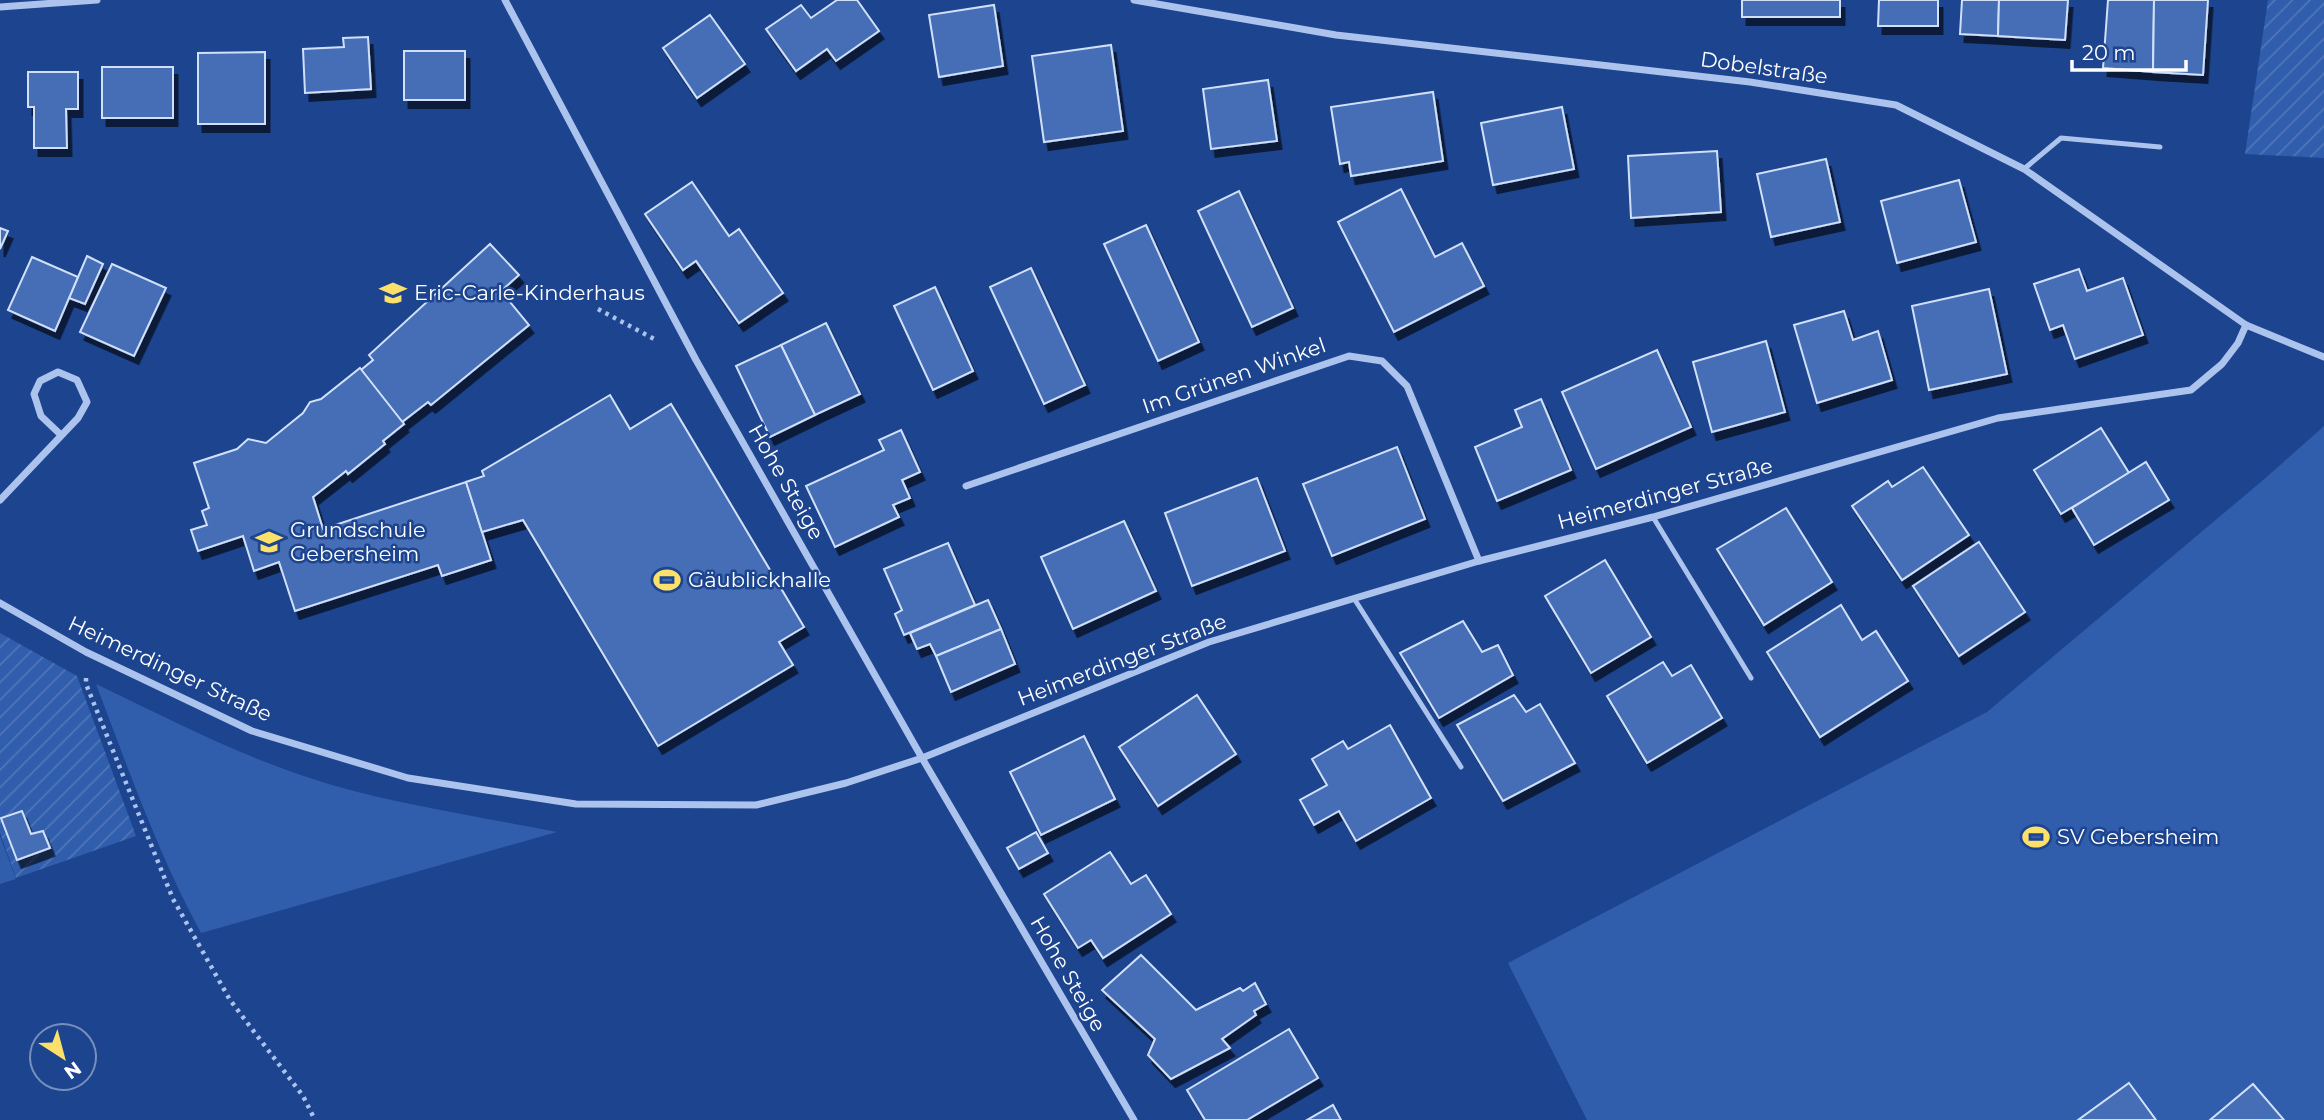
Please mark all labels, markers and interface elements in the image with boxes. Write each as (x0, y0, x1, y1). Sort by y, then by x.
scale bar (2072, 28, 2186, 72)
text: 20 m (2082, 40, 2136, 65)
street label: Dobelstraße (1699, 46, 1829, 89)
school or university icon: Eric-Carle-Kinderhaus (378, 278, 408, 308)
place label: Eric-Carle-Kinderhaus (414, 280, 645, 305)
street label: Im Grünen Winkel (1139, 332, 1329, 419)
street label: Hohe Steige (743, 420, 830, 544)
street label: Heimerdinger Straße (1555, 453, 1775, 534)
place label: Grundschule Gebersheim (290, 517, 426, 566)
school or university icon: Grundschule Gebersheim (254, 527, 284, 557)
sports icon: Gäublickhalle (652, 565, 682, 595)
place label: Gäublickhalle (688, 567, 831, 592)
street label: Heimerdinger Straße (1014, 608, 1230, 711)
street label: Heimerdinger Straße (64, 610, 276, 727)
sports icon: SV Gebersheim (2021, 822, 2051, 852)
place label: SV Gebersheim (2057, 824, 2219, 849)
street label: Hohe Steige (1025, 912, 1112, 1036)
north arrow (28, 1022, 98, 1092)
text: N (60, 1057, 86, 1084)

